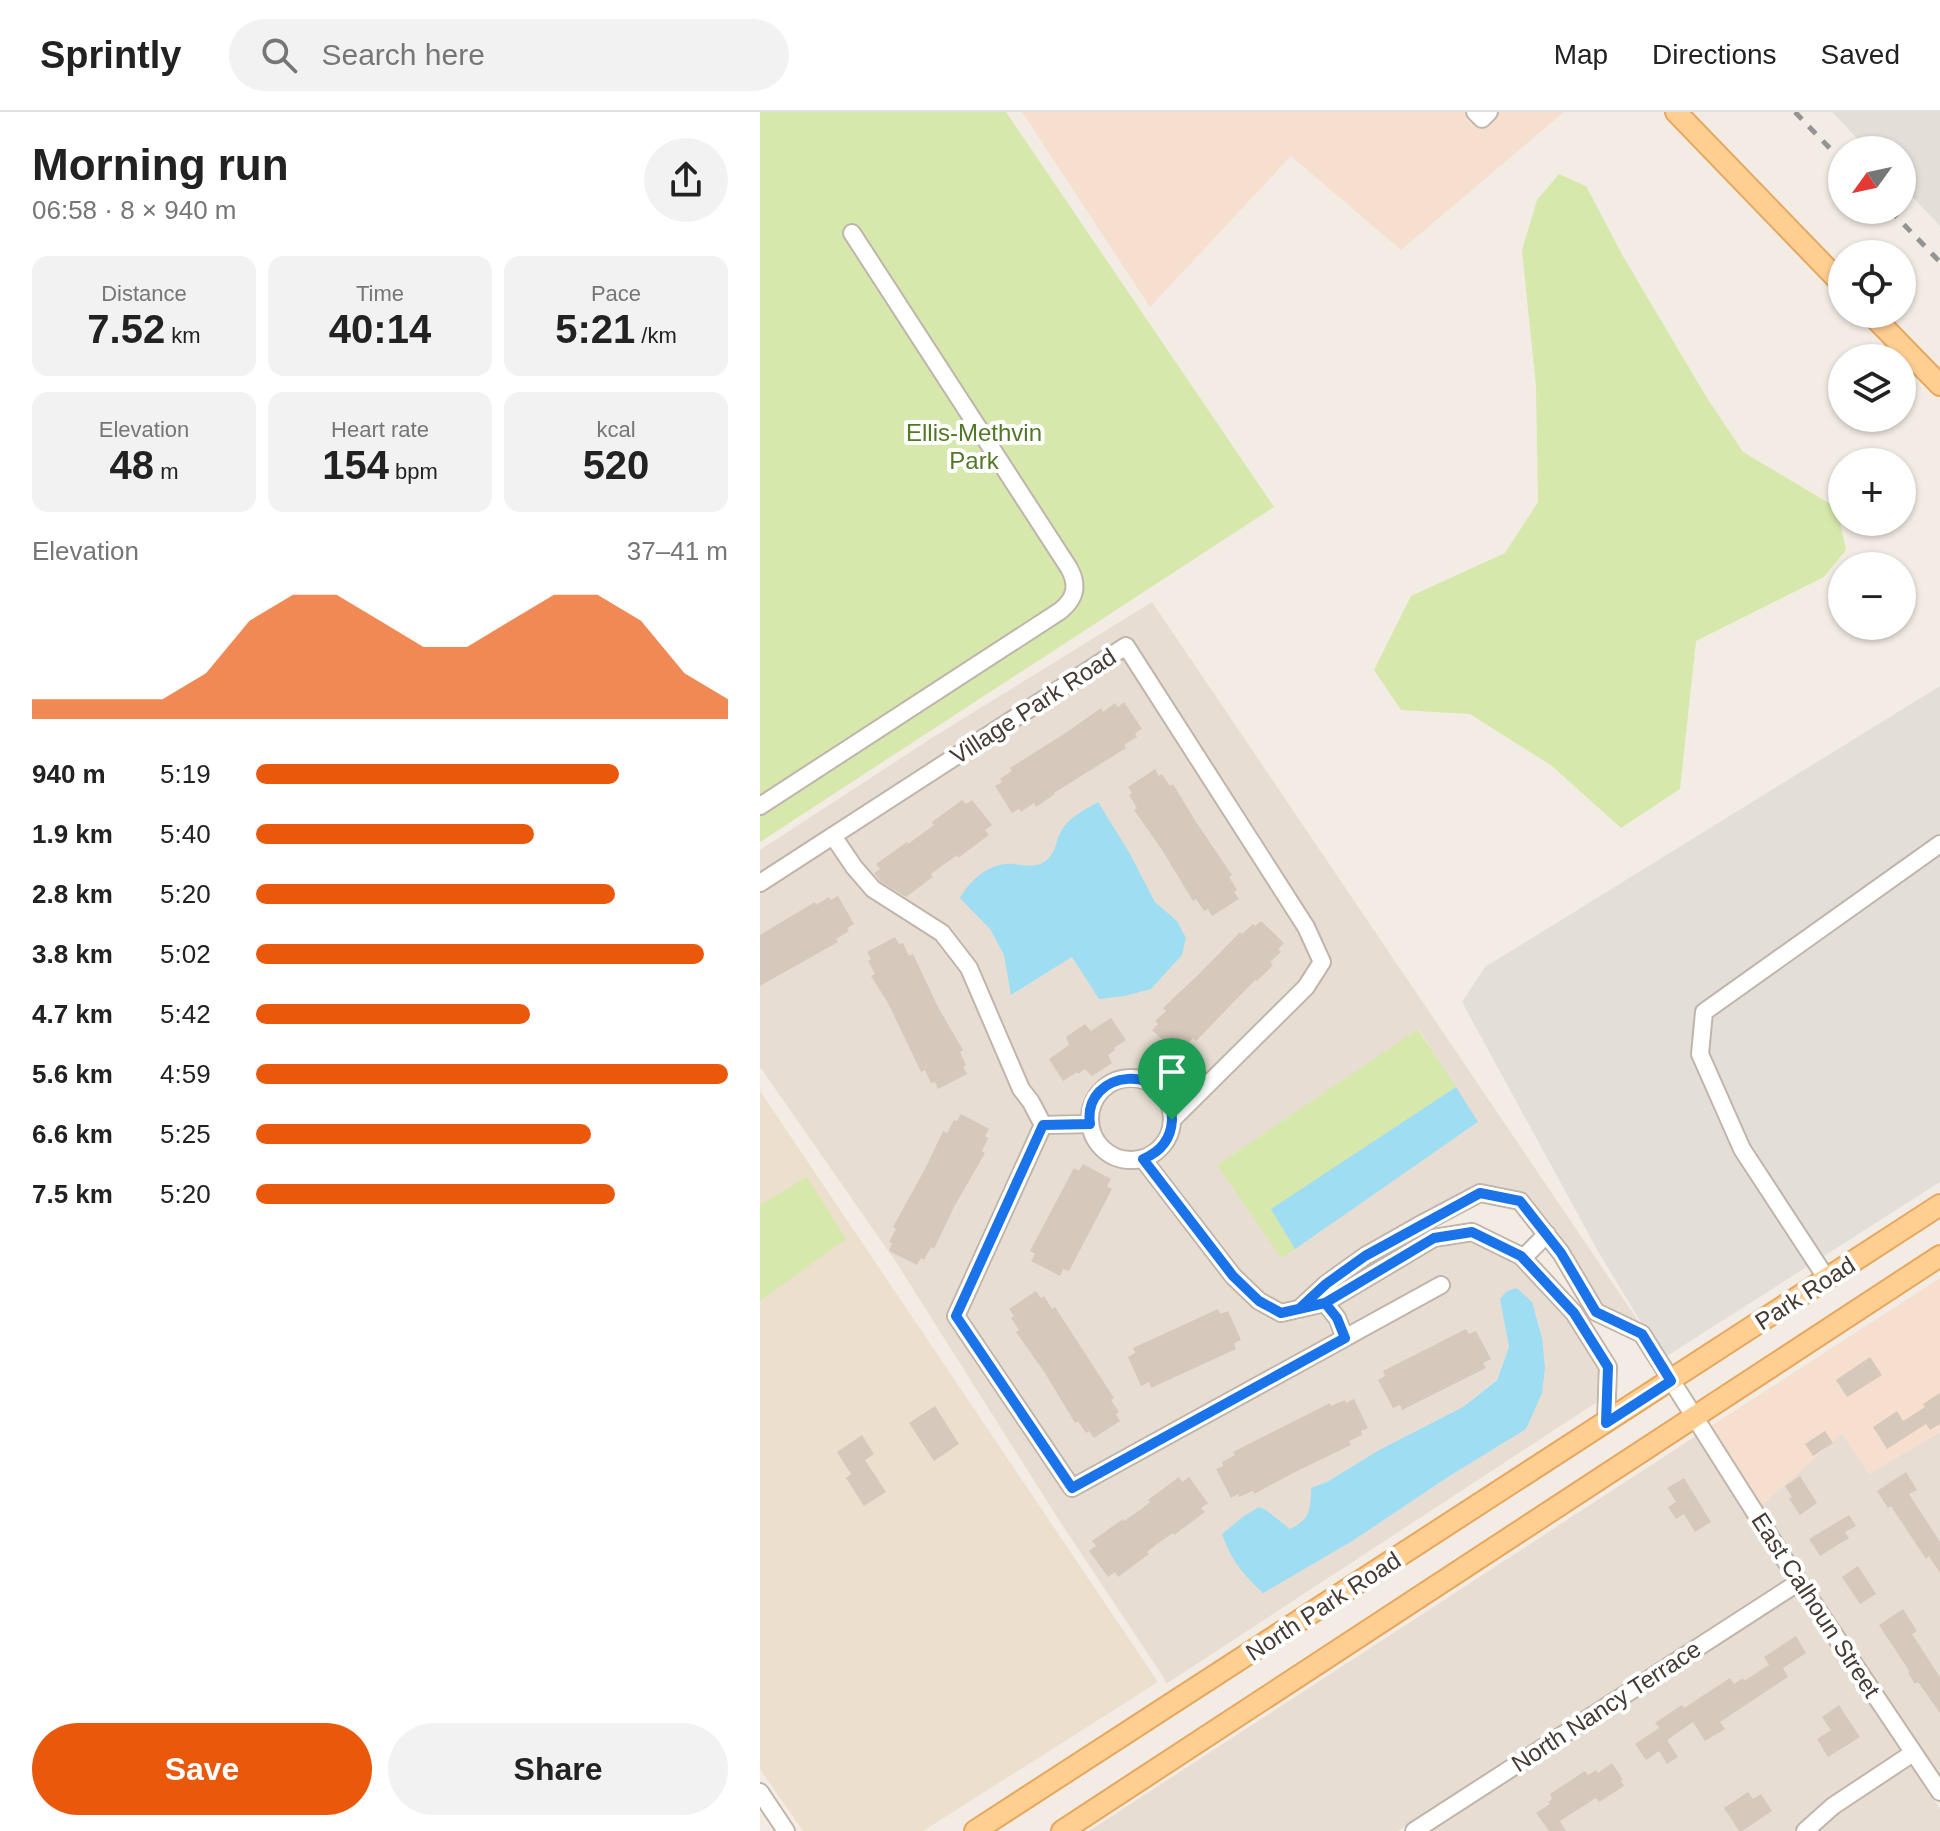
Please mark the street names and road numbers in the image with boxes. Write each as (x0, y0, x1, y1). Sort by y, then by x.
street label: Village Park Road (945, 642, 1121, 770)
street label: Park Road (1750, 1251, 1860, 1335)
street label: East Calhoun Street (1746, 1508, 1886, 1703)
street label: North Park Road (1241, 1546, 1405, 1666)
street label: North Nancy Terrace (1507, 1635, 1705, 1777)

